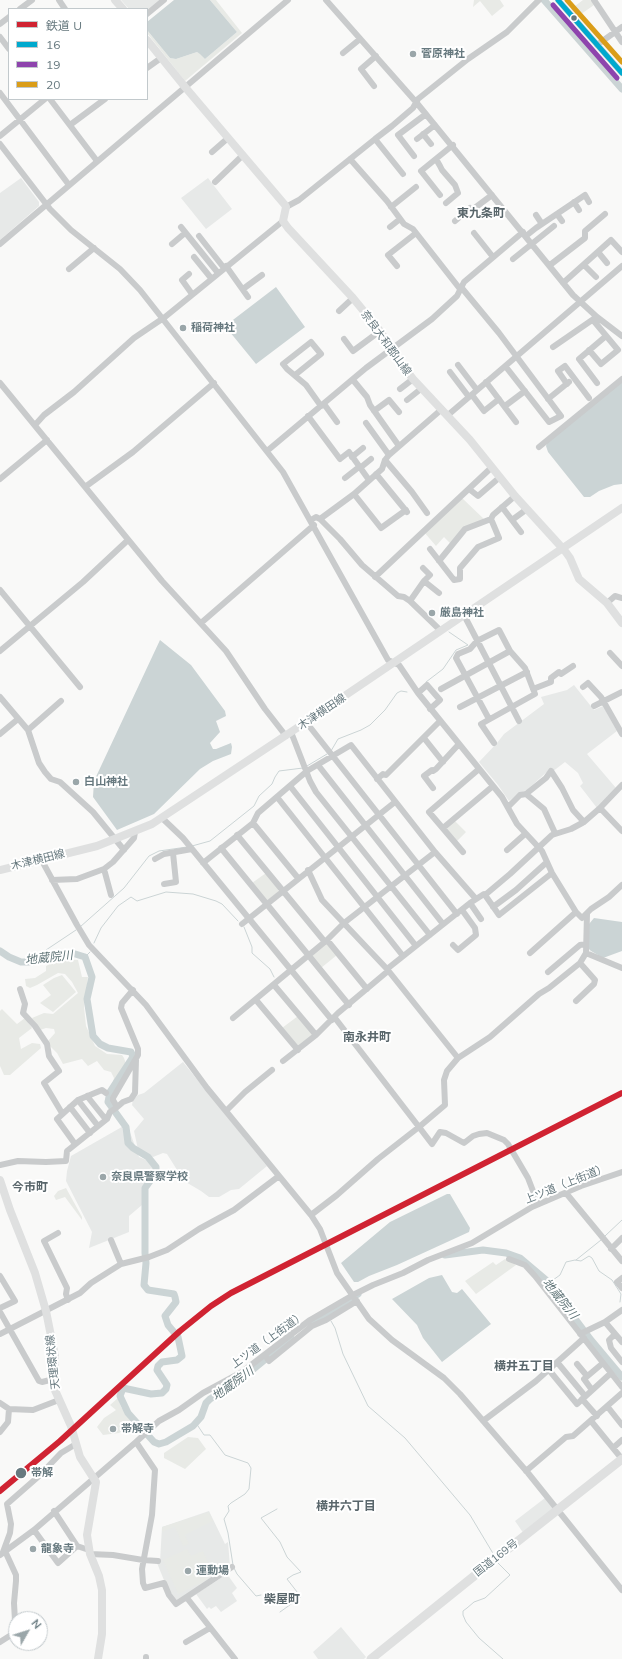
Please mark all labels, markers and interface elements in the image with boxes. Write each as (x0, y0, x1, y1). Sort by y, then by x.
legend (8, 8, 148, 100)
unlabelled marker (569, 13, 579, 23)
text: 鉄道 U (46, 18, 82, 33)
text: 16 (46, 37, 60, 52)
place label: 菅原神社 (421, 47, 465, 61)
marker: 菅原神社 (408, 49, 418, 59)
text: 19 (46, 57, 60, 72)
text: 20 (46, 77, 60, 92)
district label: 東九条町 (457, 206, 505, 220)
street label: 奈良大和郡山線 (358, 308, 414, 378)
place label: 稲荷神社 (191, 321, 235, 335)
marker: 稲荷神社 (178, 323, 188, 333)
place label: 厳島神社 (440, 606, 484, 620)
marker: 厳島神社 (427, 608, 437, 618)
street label: 木津横田線 (296, 691, 348, 733)
place label: 白山神社 (84, 775, 128, 789)
marker: 白山神社 (71, 777, 81, 787)
street label: 木津横田線 (10, 847, 66, 873)
water label: 地蔵院川 (24, 948, 74, 968)
district label: 南永井町 (343, 1030, 391, 1044)
street label: 上ツ道（上街道） (523, 1161, 609, 1207)
place label: 奈良県警察学校 (111, 1170, 188, 1184)
marker: 奈良県警察学校 (98, 1172, 108, 1182)
district label: 今市町 (12, 1180, 48, 1194)
water label: 地蔵院川 (539, 1276, 581, 1322)
street label: 上ツ道（上街道） (229, 1309, 307, 1371)
street label: 天理環状線 (44, 1334, 62, 1390)
district label: 横井五丁目 (494, 1359, 554, 1373)
water label: 地蔵院川 (209, 1364, 257, 1404)
place label: 帯解寺 (121, 1422, 154, 1436)
marker: 帯解寺 (108, 1424, 118, 1434)
marker: 帯解 (14, 1466, 28, 1480)
place label: 帯解 (31, 1466, 53, 1480)
district label: 横井六丁目 (316, 1499, 376, 1513)
street label: 国道169号 (471, 1537, 521, 1579)
place label: 龍象寺 (41, 1542, 74, 1556)
marker: 龍象寺 (28, 1544, 38, 1554)
place label: 運動場 (196, 1564, 229, 1578)
marker: 運動場 (183, 1566, 193, 1576)
district label: 柴屋町 (264, 1592, 300, 1606)
north arrow (8, 1611, 48, 1651)
text: N (28, 1616, 45, 1632)

